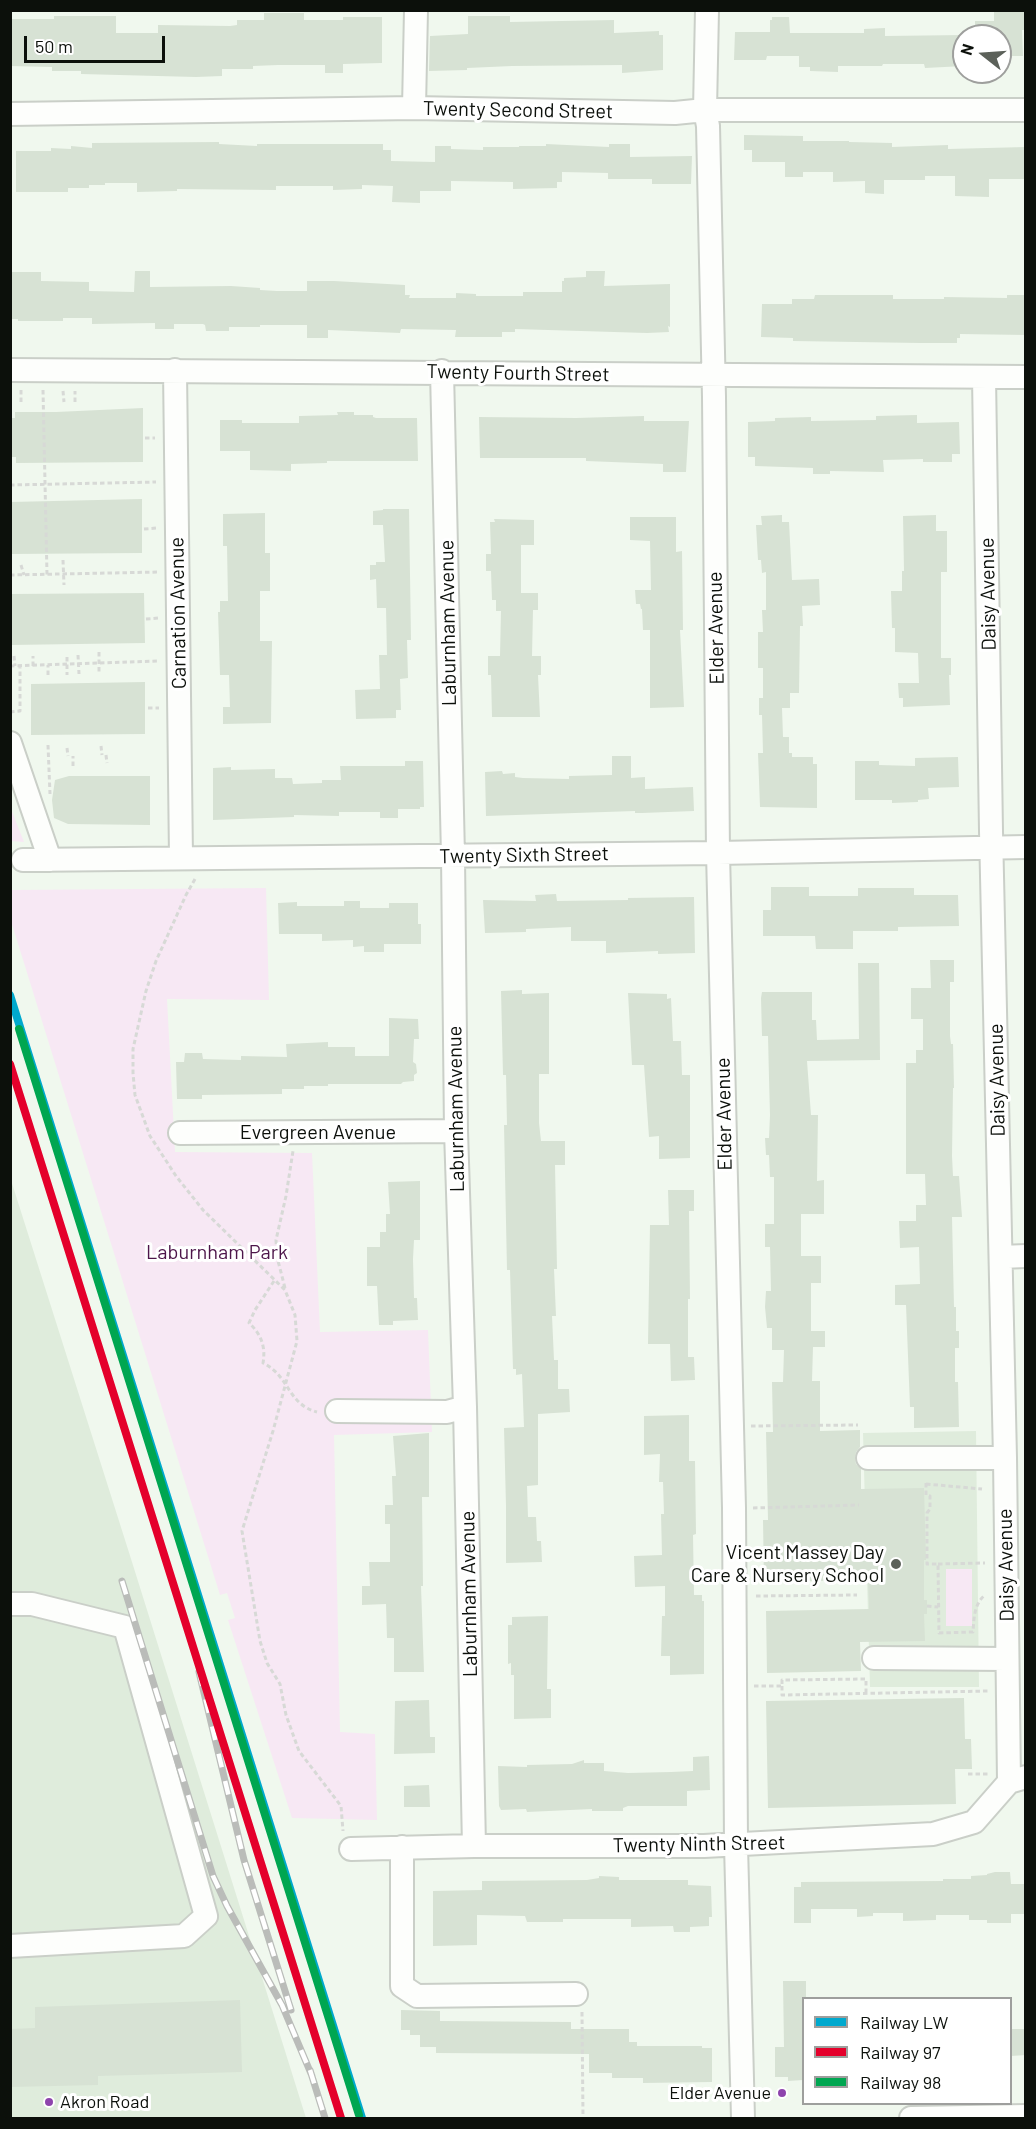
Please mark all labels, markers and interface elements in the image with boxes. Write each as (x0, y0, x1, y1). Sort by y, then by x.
scale bar (27, 24, 168, 62)
north arrow (952, 24, 1012, 84)
text: 50 m (35, 35, 73, 57)
text: N (956, 41, 977, 57)
street label: Twenty Second Street (423, 96, 613, 124)
street label: Twenty Fourth Street (426, 359, 610, 387)
street label: Carnation Avenue (165, 537, 191, 689)
street label: Daisy Avenue (975, 537, 1001, 651)
street label: Laburnham Avenue (435, 540, 461, 706)
street label: Elder Avenue (703, 571, 729, 685)
street label: Twenty Sixth Street (439, 842, 609, 868)
street label: Daisy Avenue (984, 1023, 1010, 1137)
street label: Laburnham Avenue (443, 1026, 469, 1192)
street label: Elder Avenue (711, 1057, 737, 1171)
street label: Evergreen Avenue (240, 1120, 396, 1144)
park label: Laburnham Park (146, 1240, 288, 1264)
street label: Daisy Avenue (993, 1508, 1019, 1622)
street label: Laburnham Avenue (456, 1511, 482, 1677)
place label: Vicent Massey Day Care & Nursery School (691, 1540, 884, 1587)
marker: Vicent Massey Day Care & Nursery School (889, 1557, 903, 1571)
street label: Twenty Ninth Street (612, 1830, 786, 1858)
legend (802, 1997, 1012, 2105)
text: Railway LW (860, 2011, 948, 2033)
text: Railway 97 (860, 2041, 941, 2063)
text: Railway 98 (860, 2071, 941, 2093)
place label: Elder Avenue (669, 2082, 771, 2104)
marker: Elder Avenue (776, 2087, 788, 2099)
place label: Akron Road (60, 2091, 149, 2113)
marker: Akron Road (43, 2096, 55, 2108)

